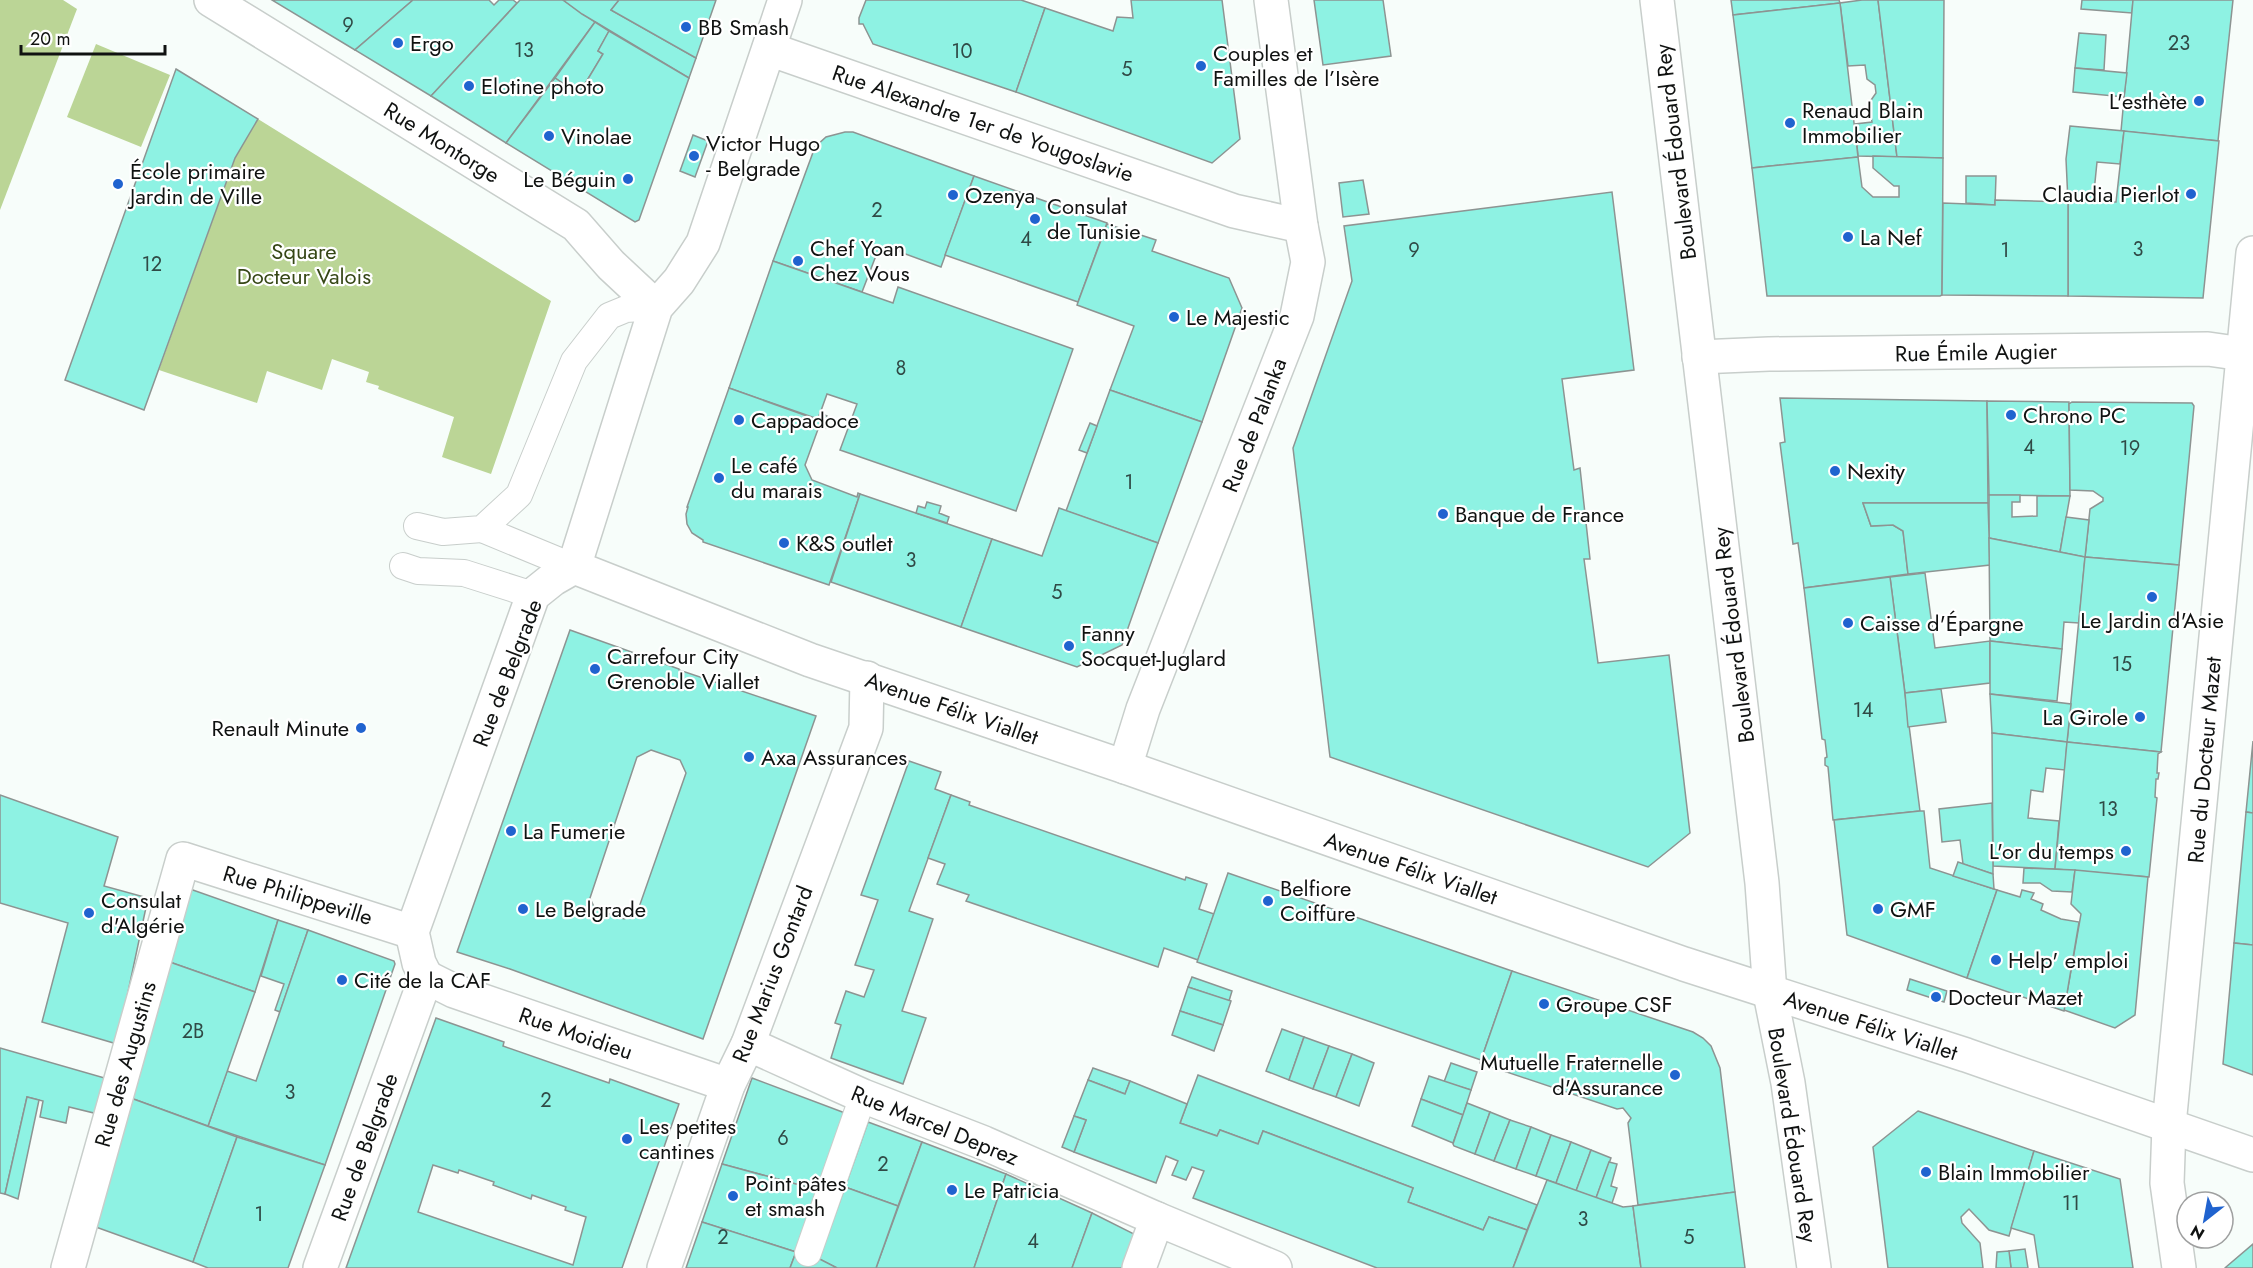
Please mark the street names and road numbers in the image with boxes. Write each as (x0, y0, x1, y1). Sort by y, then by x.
street label: Boulevard Édouard Rey (1646, 42, 1704, 262)
street label: Rue Alexandre 1er de Yougoslavie (828, 56, 1138, 190)
street label: Rue Montorge (378, 94, 506, 190)
street label: Rue Émile Augier (1894, 335, 2058, 369)
street label: Rue de Palanka (1214, 353, 1294, 497)
street label: Boulevard Édouard Rey (1704, 525, 1762, 745)
street label: Rue de Belgrade (464, 595, 550, 751)
street label: Rue du Docteur Mazet (2179, 655, 2229, 865)
street label: Avenue Félix Viallet (861, 663, 1043, 753)
street label: Avenue Félix Viallet (1320, 823, 1502, 913)
street label: Rue Philippeville (219, 857, 377, 933)
street label: Rue Marius Gontard (724, 881, 820, 1067)
street label: Rue des Augustins (86, 977, 164, 1151)
street label: Avenue Félix Viallet (1780, 982, 1963, 1068)
street label: Rue Moidieu (515, 999, 637, 1067)
street label: Boulevard Édouard Rey (1760, 1025, 1826, 1245)
street label: Rue de Belgrade (322, 1068, 406, 1226)
street label: Rue Marcel Deprez (846, 1077, 1024, 1173)

